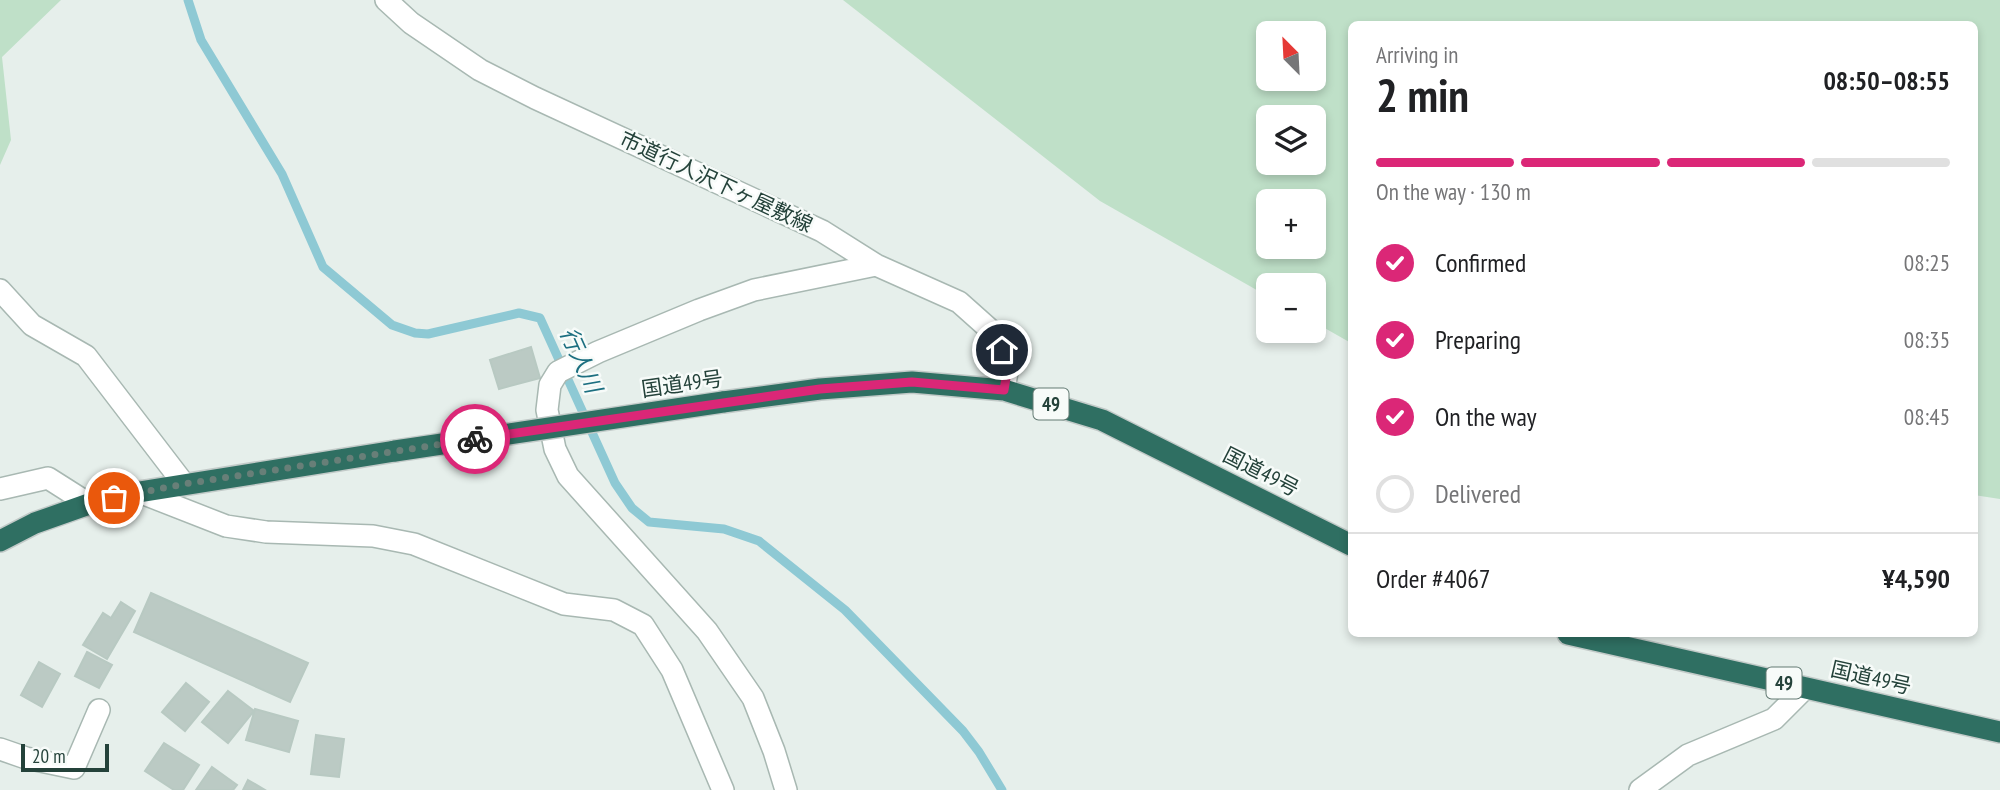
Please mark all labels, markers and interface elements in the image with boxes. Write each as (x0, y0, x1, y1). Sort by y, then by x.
north arrow (1256, 21, 1326, 91)
map controls (1256, 21, 1326, 343)
text: Arriving in (1376, 40, 1458, 69)
text: 08:50–08:55 (1823, 64, 1950, 97)
text: 2 min (1376, 65, 1469, 125)
button: layers (1256, 105, 1326, 175)
street label: 市道行人沢下ヶ屋敷線 (615, 125, 817, 238)
text: On the way · 130 m (1376, 177, 1531, 206)
button: + (1256, 189, 1326, 259)
icon: check (1376, 244, 1414, 282)
text: Confirmed (1435, 246, 1526, 279)
text: 08:25 (1904, 248, 1950, 277)
button: − (1256, 273, 1326, 343)
pin (972, 320, 1032, 380)
icon: check (1376, 321, 1414, 359)
water label: 行人川 (554, 322, 610, 400)
text: Preparing (1435, 323, 1521, 356)
text: 08:35 (1904, 325, 1950, 354)
icon: home (983, 331, 1021, 369)
street label: 国道49号 (639, 364, 724, 403)
road number: 49 (1034, 388, 1068, 420)
icon: check (1376, 398, 1414, 436)
text: On the way (1435, 400, 1537, 433)
text: 08:45 (1904, 402, 1950, 431)
courier (440, 404, 510, 474)
icon: bike (456, 420, 494, 458)
street label: 国道49号 (1219, 441, 1304, 502)
pin (84, 468, 144, 528)
text: Delivered (1435, 477, 1521, 510)
icon: bag (95, 479, 133, 517)
text: Order #4067 (1376, 562, 1491, 595)
text: ¥4,590 (1882, 562, 1950, 595)
street label: 国道49号 (1828, 655, 1914, 700)
road number: 49 (1766, 668, 1802, 698)
scale bar (21, 741, 108, 773)
text: 20 m (32, 744, 66, 768)

